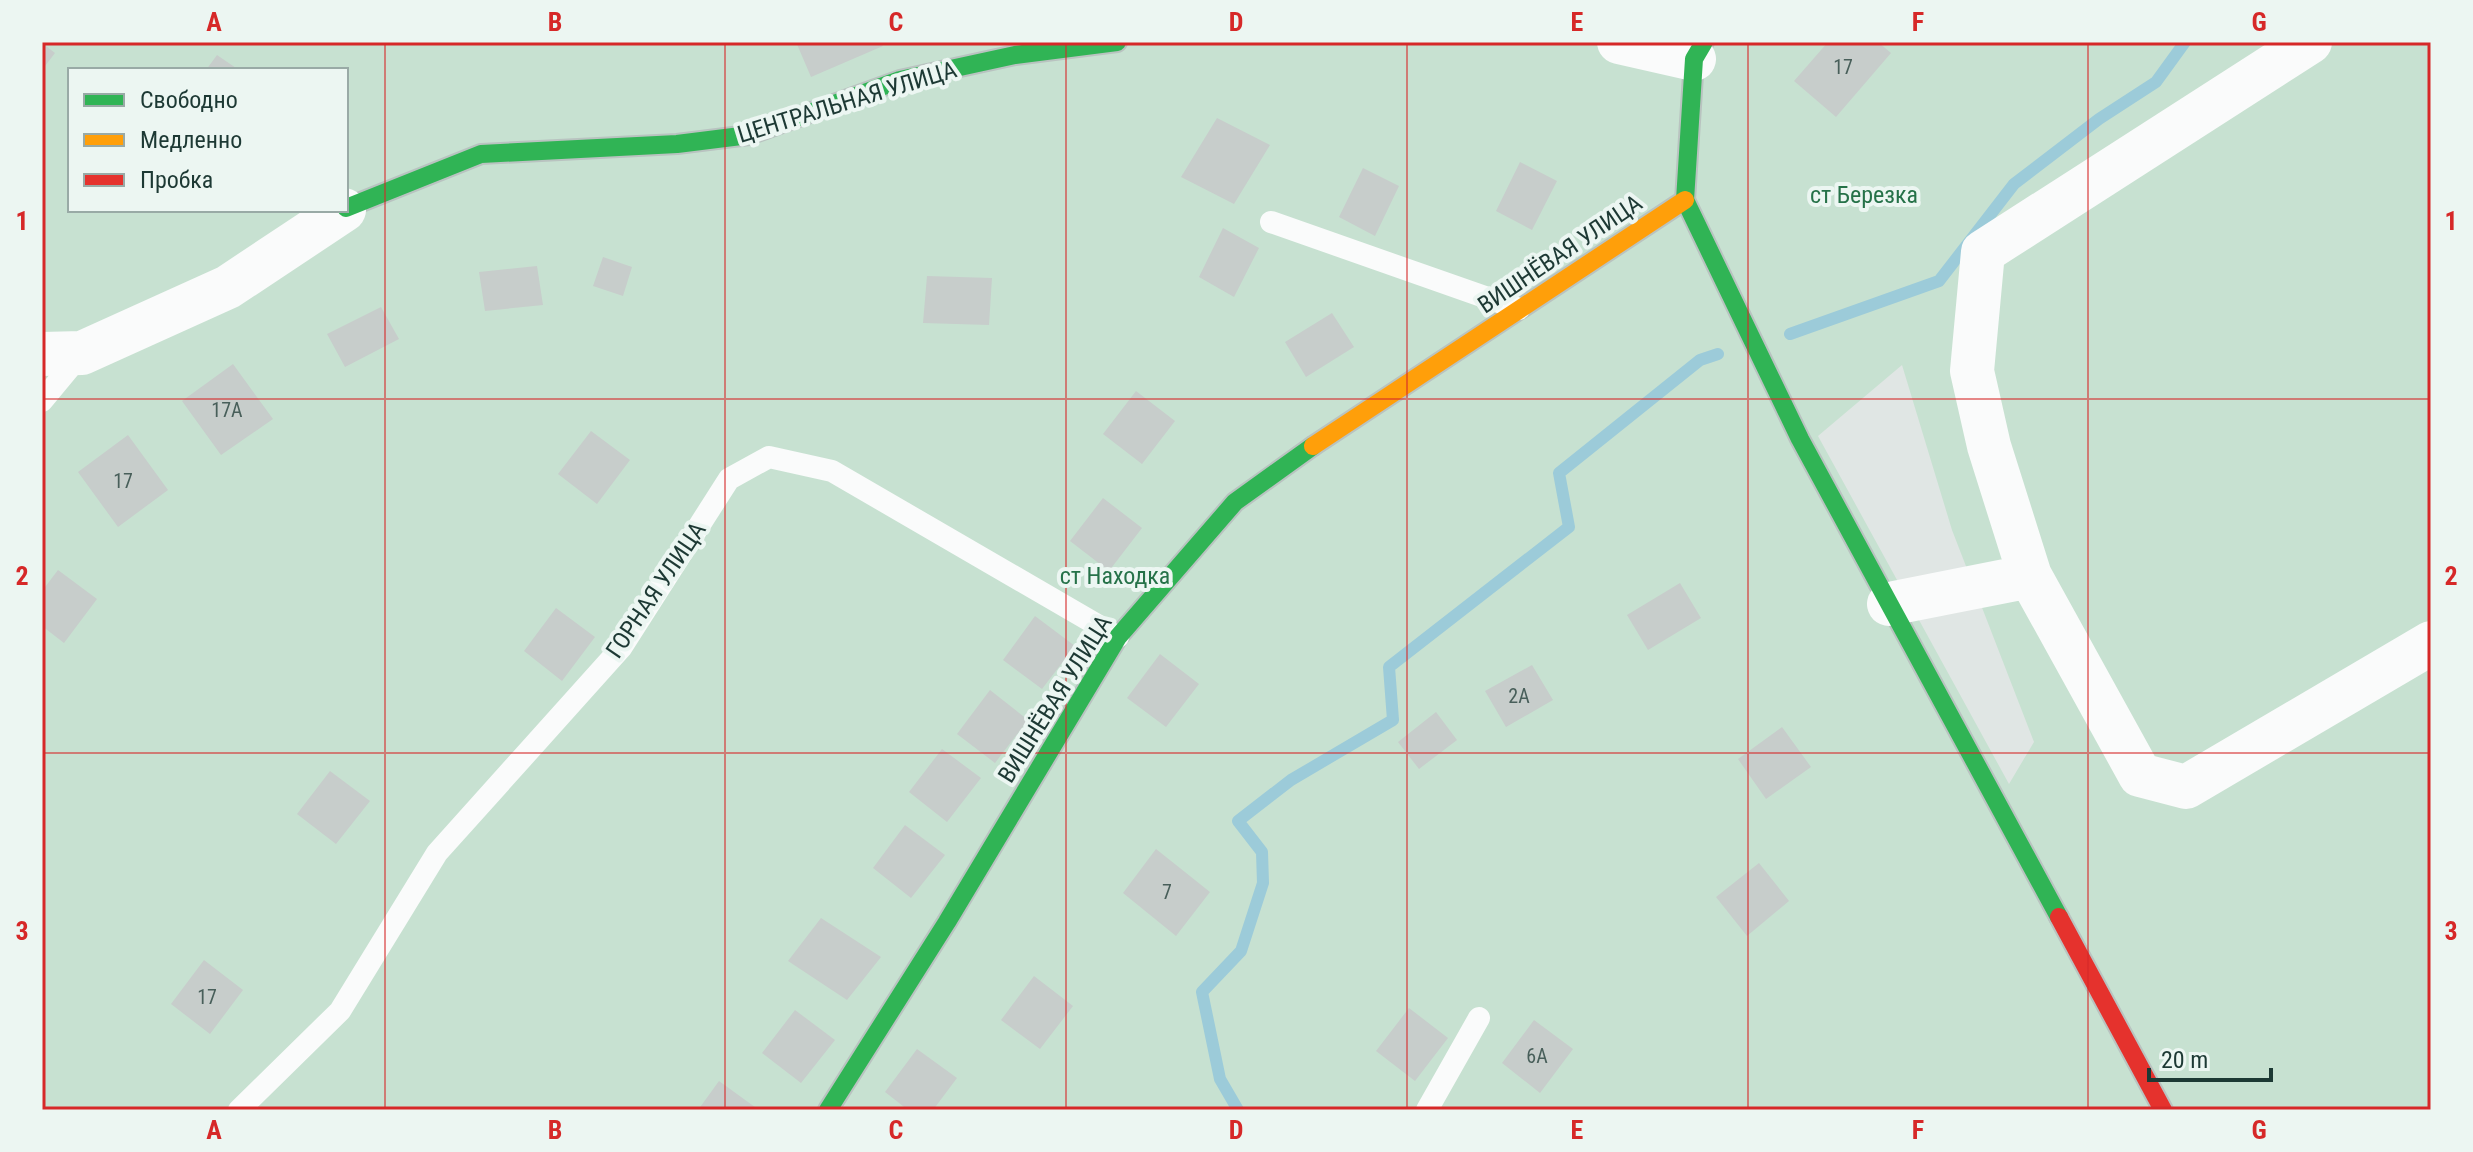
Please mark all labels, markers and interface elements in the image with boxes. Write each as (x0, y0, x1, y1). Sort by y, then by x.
text: A (206, 7, 222, 37)
text: B (548, 7, 562, 37)
text: C (889, 7, 904, 37)
text: D (1229, 7, 1243, 37)
text: E (1571, 7, 1584, 37)
text: F (1912, 7, 1924, 37)
text: G (2251, 7, 2267, 37)
street label: ЦЕНТРАЛЬНАЯ УЛИЦА (734, 55, 960, 149)
house number: 17 (1833, 55, 1853, 79)
legend (68, 68, 348, 212)
text: Свободно (140, 86, 238, 114)
text: Медленно (140, 126, 242, 154)
text: Пробка (140, 166, 213, 194)
park label: ст Березка (1810, 181, 1918, 209)
street label: ВИШНЁВАЯ УЛИЦА (1473, 189, 1647, 319)
text: 1 (15, 206, 29, 236)
text: 1 (2444, 206, 2458, 236)
house number: 17А (211, 398, 243, 422)
house number: 17 (113, 469, 133, 493)
street label: ГОРНАЯ УЛИЦА (600, 516, 712, 663)
text: 2 (15, 561, 29, 591)
text: 2 (2444, 561, 2458, 591)
park label: ст Находка (1060, 562, 1170, 590)
street label: ВИШНЁВАЯ УЛИЦА (992, 610, 1118, 788)
house number: 2А (1508, 684, 1530, 708)
house number: 7 (1162, 880, 1172, 904)
text: 3 (15, 916, 29, 946)
text: 3 (2444, 916, 2458, 946)
house number: 17 (197, 985, 217, 1009)
scale bar (2149, 1032, 2271, 1082)
house number: 6А (1526, 1044, 1548, 1068)
text: 20 m (2161, 1046, 2208, 1074)
text: A (206, 1115, 222, 1145)
text: B (548, 1115, 562, 1145)
text: C (889, 1115, 904, 1145)
text: D (1229, 1115, 1243, 1145)
text: E (1571, 1115, 1584, 1145)
text: F (1912, 1115, 1924, 1145)
text: G (2251, 1115, 2267, 1145)

